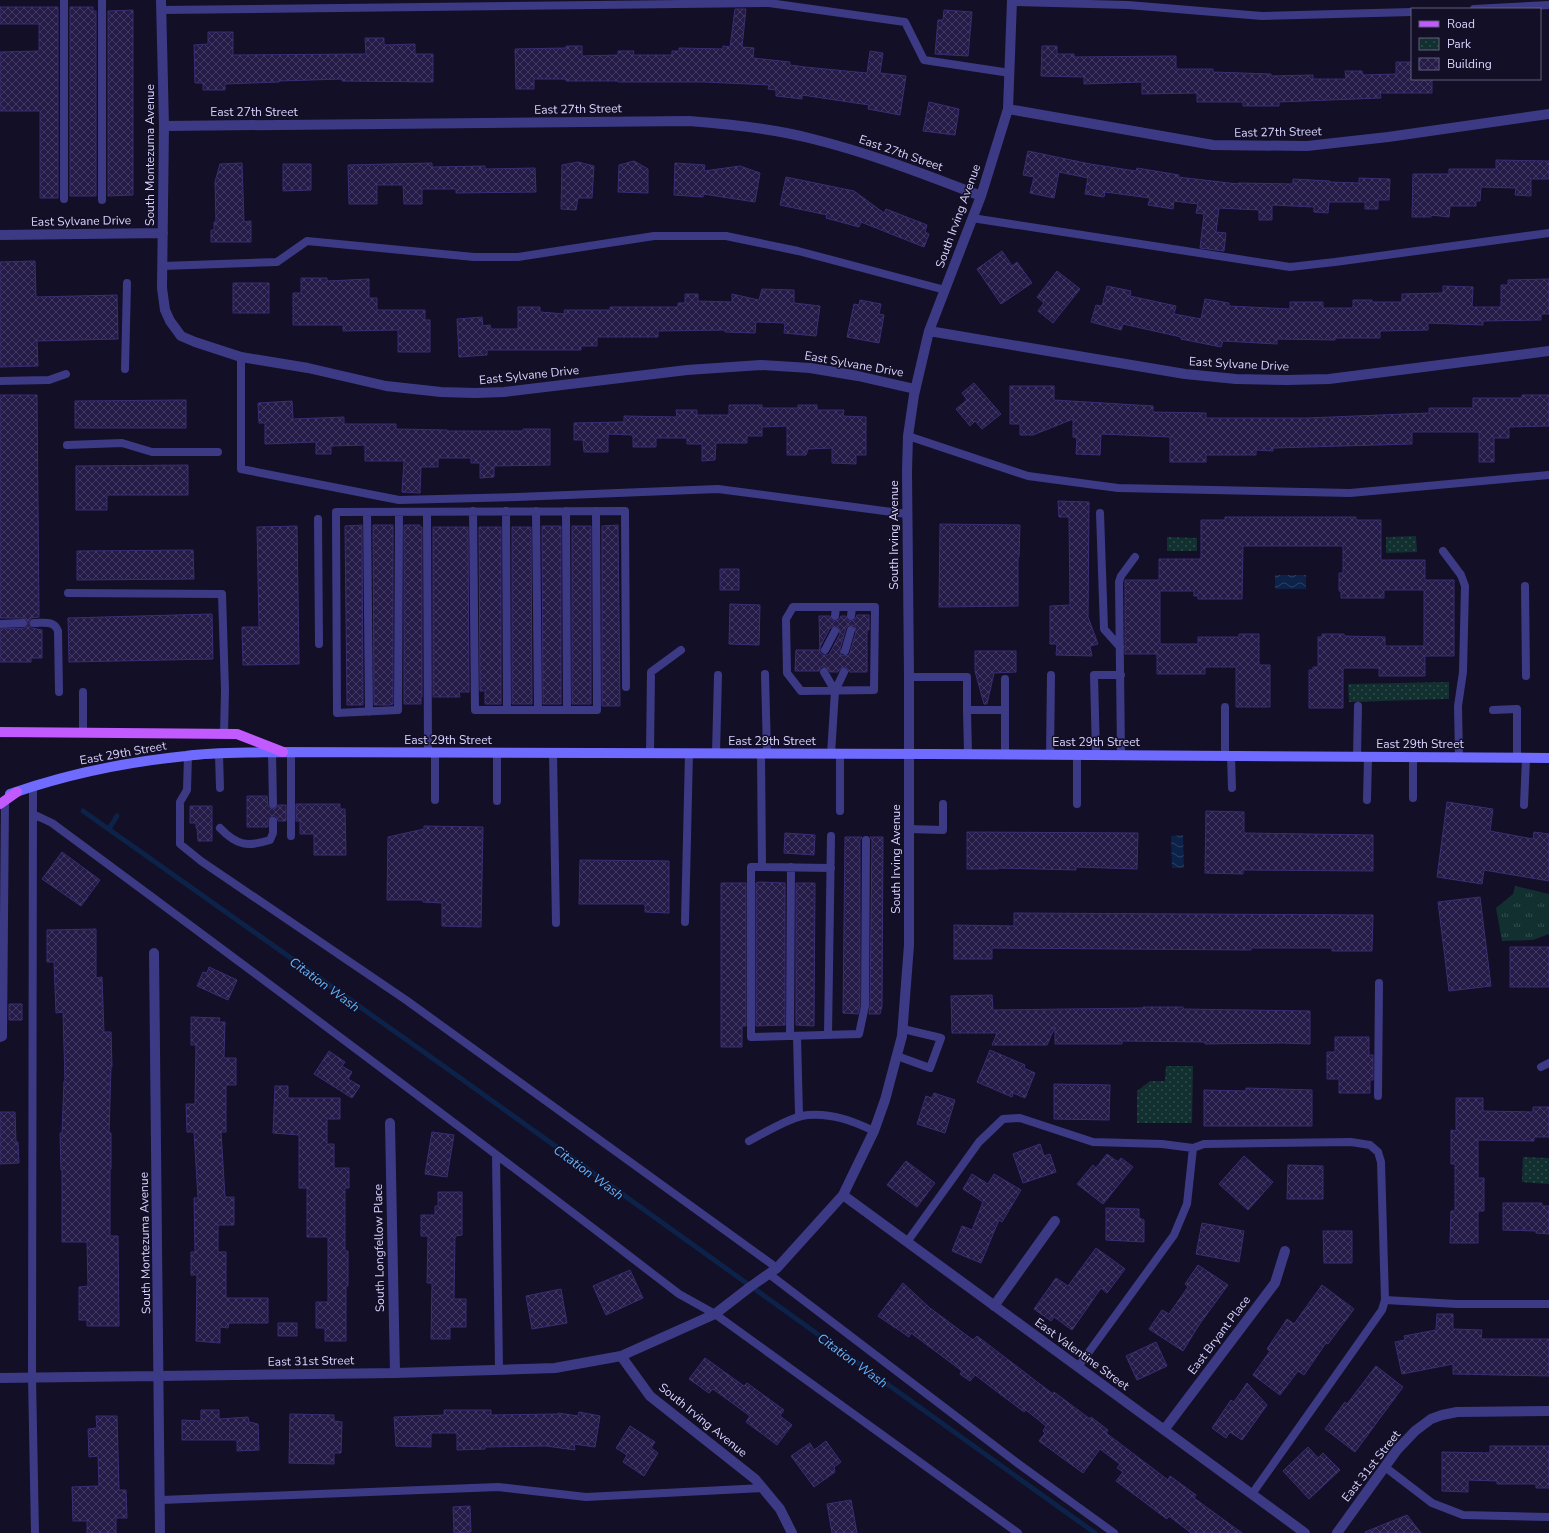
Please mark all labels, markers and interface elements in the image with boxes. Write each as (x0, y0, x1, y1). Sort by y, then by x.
legend (1411, 8, 1541, 80)
text: Road (1447, 16, 1475, 32)
text: Park (1447, 36, 1472, 52)
text: Building (1447, 56, 1492, 72)
street label: South Montezuma Avenue (142, 84, 158, 226)
street label: East 27th Street (534, 100, 623, 118)
street label: East 27th Street (210, 104, 299, 120)
street label: East 27th Street (1234, 123, 1323, 141)
street label: East 27th Street (857, 131, 946, 175)
street label: South Irving Avenue (932, 162, 984, 270)
street label: East Sylvane Drive (31, 212, 131, 230)
street label: East Sylvane Drive (803, 347, 905, 381)
street label: East Sylvane Drive (1188, 353, 1290, 375)
street label: East Sylvane Drive (478, 362, 580, 388)
street label: South Irving Avenue (886, 480, 902, 590)
street label: East 29th Street (404, 732, 493, 748)
street label: East 29th Street (728, 733, 817, 749)
street label: East 29th Street (1052, 734, 1141, 750)
street label: East 29th Street (1376, 736, 1465, 752)
street label: East 29th Street (79, 737, 168, 768)
street label: South Irving Avenue (888, 804, 904, 914)
water label: Citation Wash (286, 953, 363, 1016)
water label: Citation Wash (550, 1141, 627, 1204)
street label: South Montezuma Avenue (136, 1172, 154, 1314)
street label: South Longfellow Place (370, 1184, 388, 1312)
street label: East Bryant Place (1184, 1292, 1254, 1378)
street label: East Valentine Street (1032, 1314, 1133, 1394)
water label: Citation Wash (814, 1329, 891, 1392)
street label: East 31st Street (268, 1352, 355, 1370)
street label: South Irving Avenue (655, 1379, 751, 1461)
street label: East 31st Street (1338, 1426, 1404, 1505)

